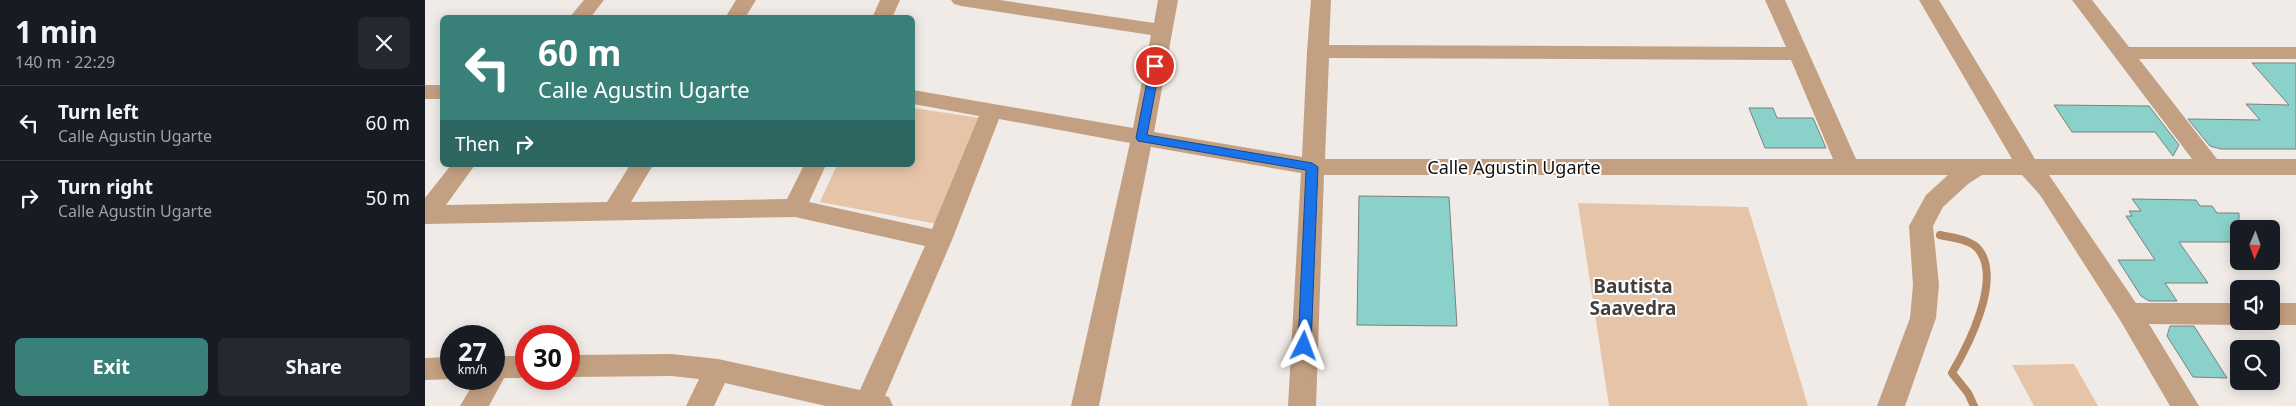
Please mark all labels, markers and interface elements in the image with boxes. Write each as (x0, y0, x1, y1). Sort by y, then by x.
text: 1 min (15, 11, 98, 52)
button: close (358, 17, 410, 69)
text: 60 m (538, 29, 621, 76)
icon: left (455, 35, 520, 100)
pin (1134, 45, 1176, 87)
text: 140 m · 22:29 (15, 51, 115, 73)
icon: arrive (1141, 52, 1169, 80)
text: Calle Agustin Ugarte (538, 74, 750, 104)
text: Turn left (58, 99, 139, 125)
icon: left (15, 109, 43, 137)
text: 60 m (366, 110, 410, 136)
text: Calle Agustin Ugarte (58, 125, 212, 147)
icon: right (510, 130, 538, 158)
text: Then (455, 131, 500, 157)
street label: Calle Agustin Ugarte (1427, 155, 1601, 179)
text: Turn right (58, 174, 153, 200)
icon: right (15, 184, 43, 212)
text: 50 m (366, 185, 410, 211)
text: Calle Agustin Ugarte (58, 200, 212, 222)
north arrow (2230, 220, 2280, 270)
map controls (2230, 220, 2280, 390)
district label: Bautista Saavedra (1590, 273, 1676, 321)
button: sound (2230, 280, 2280, 330)
position arrow (1277, 319, 1329, 371)
speed limit sign: 30 (515, 325, 580, 390)
text: 27 (458, 334, 487, 368)
button: Exit (15, 338, 208, 396)
button: Share (218, 338, 410, 396)
button: search (2230, 340, 2280, 390)
text: km/h (458, 361, 487, 378)

